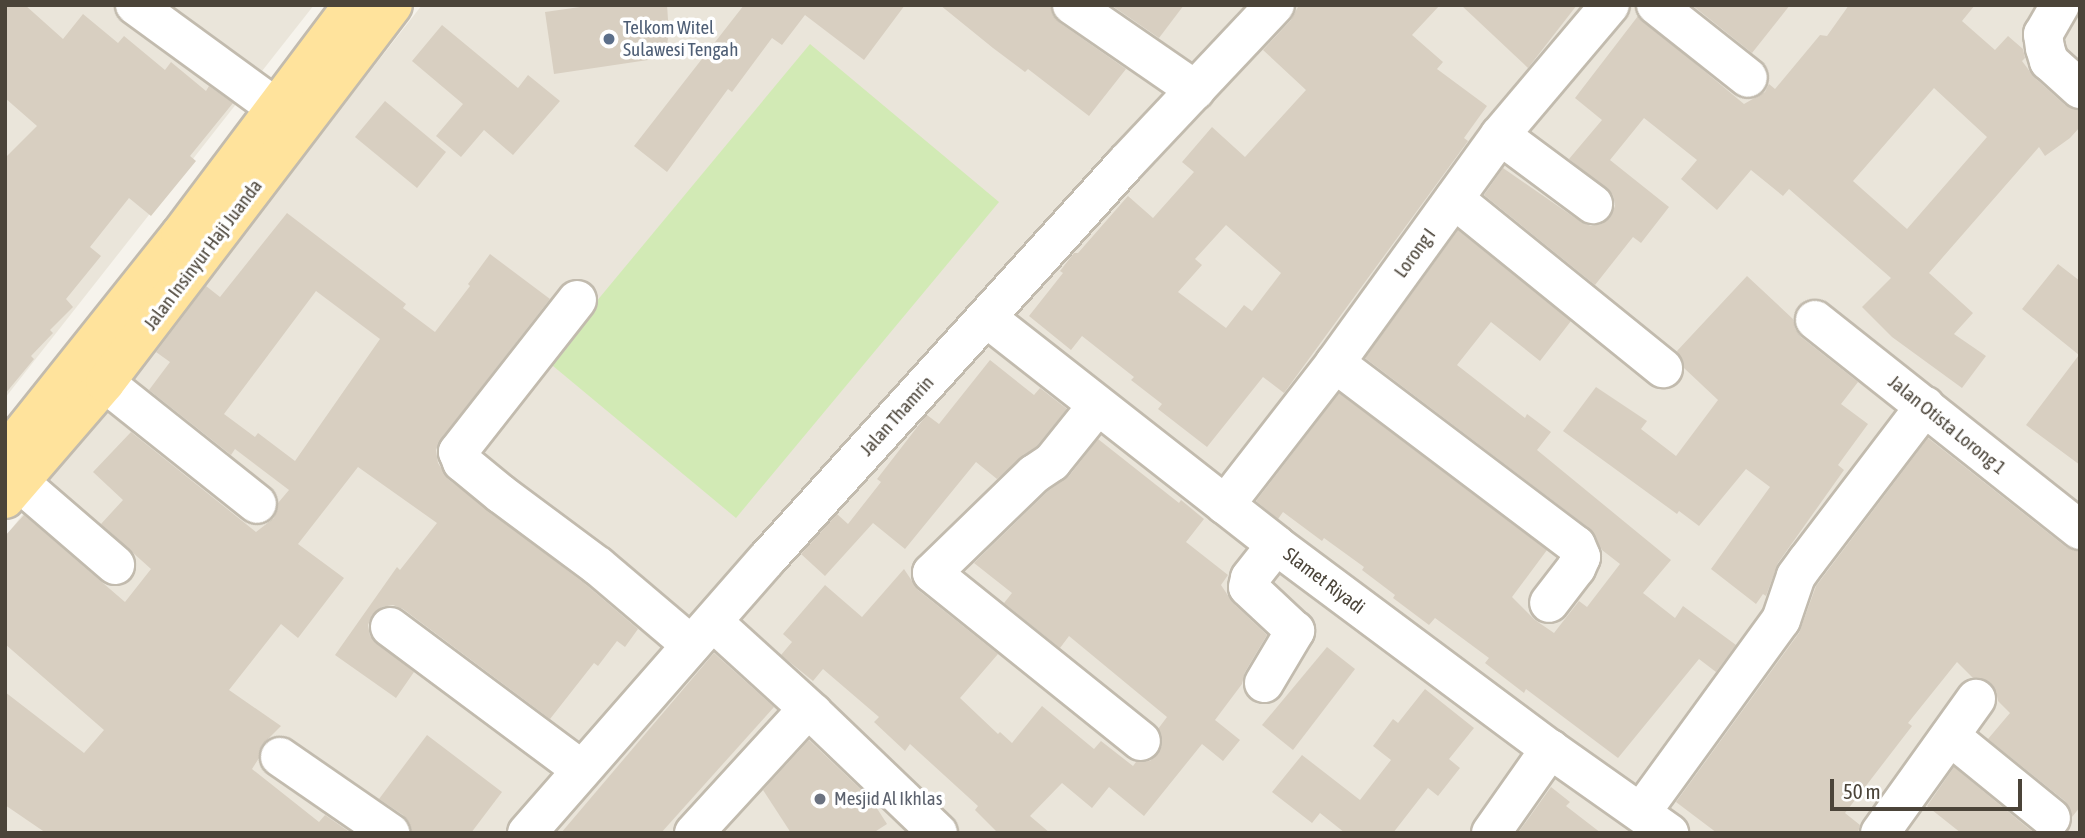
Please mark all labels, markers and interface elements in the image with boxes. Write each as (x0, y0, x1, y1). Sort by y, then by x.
place label: Telkom Witel Sulawesi Tengah (623, 17, 738, 61)
marker: Telkom Witel Sulawesi Tengah (601, 31, 617, 47)
street label: Jalan Insinyur Haji Juanda (139, 175, 267, 335)
street label: Lorong I (1389, 224, 1441, 282)
street label: Jalan Thamrin (855, 371, 939, 461)
street label: Jalan Otista Lorong 1 (1884, 371, 2010, 479)
street label: Slamet Riyadi (1279, 543, 1369, 619)
scale bar (1833, 764, 2025, 808)
text: 50 m (1843, 779, 1881, 803)
place label: Mesjid Al Ikhlas (834, 788, 942, 810)
marker: Mesjid Al Ikhlas (812, 791, 828, 807)

